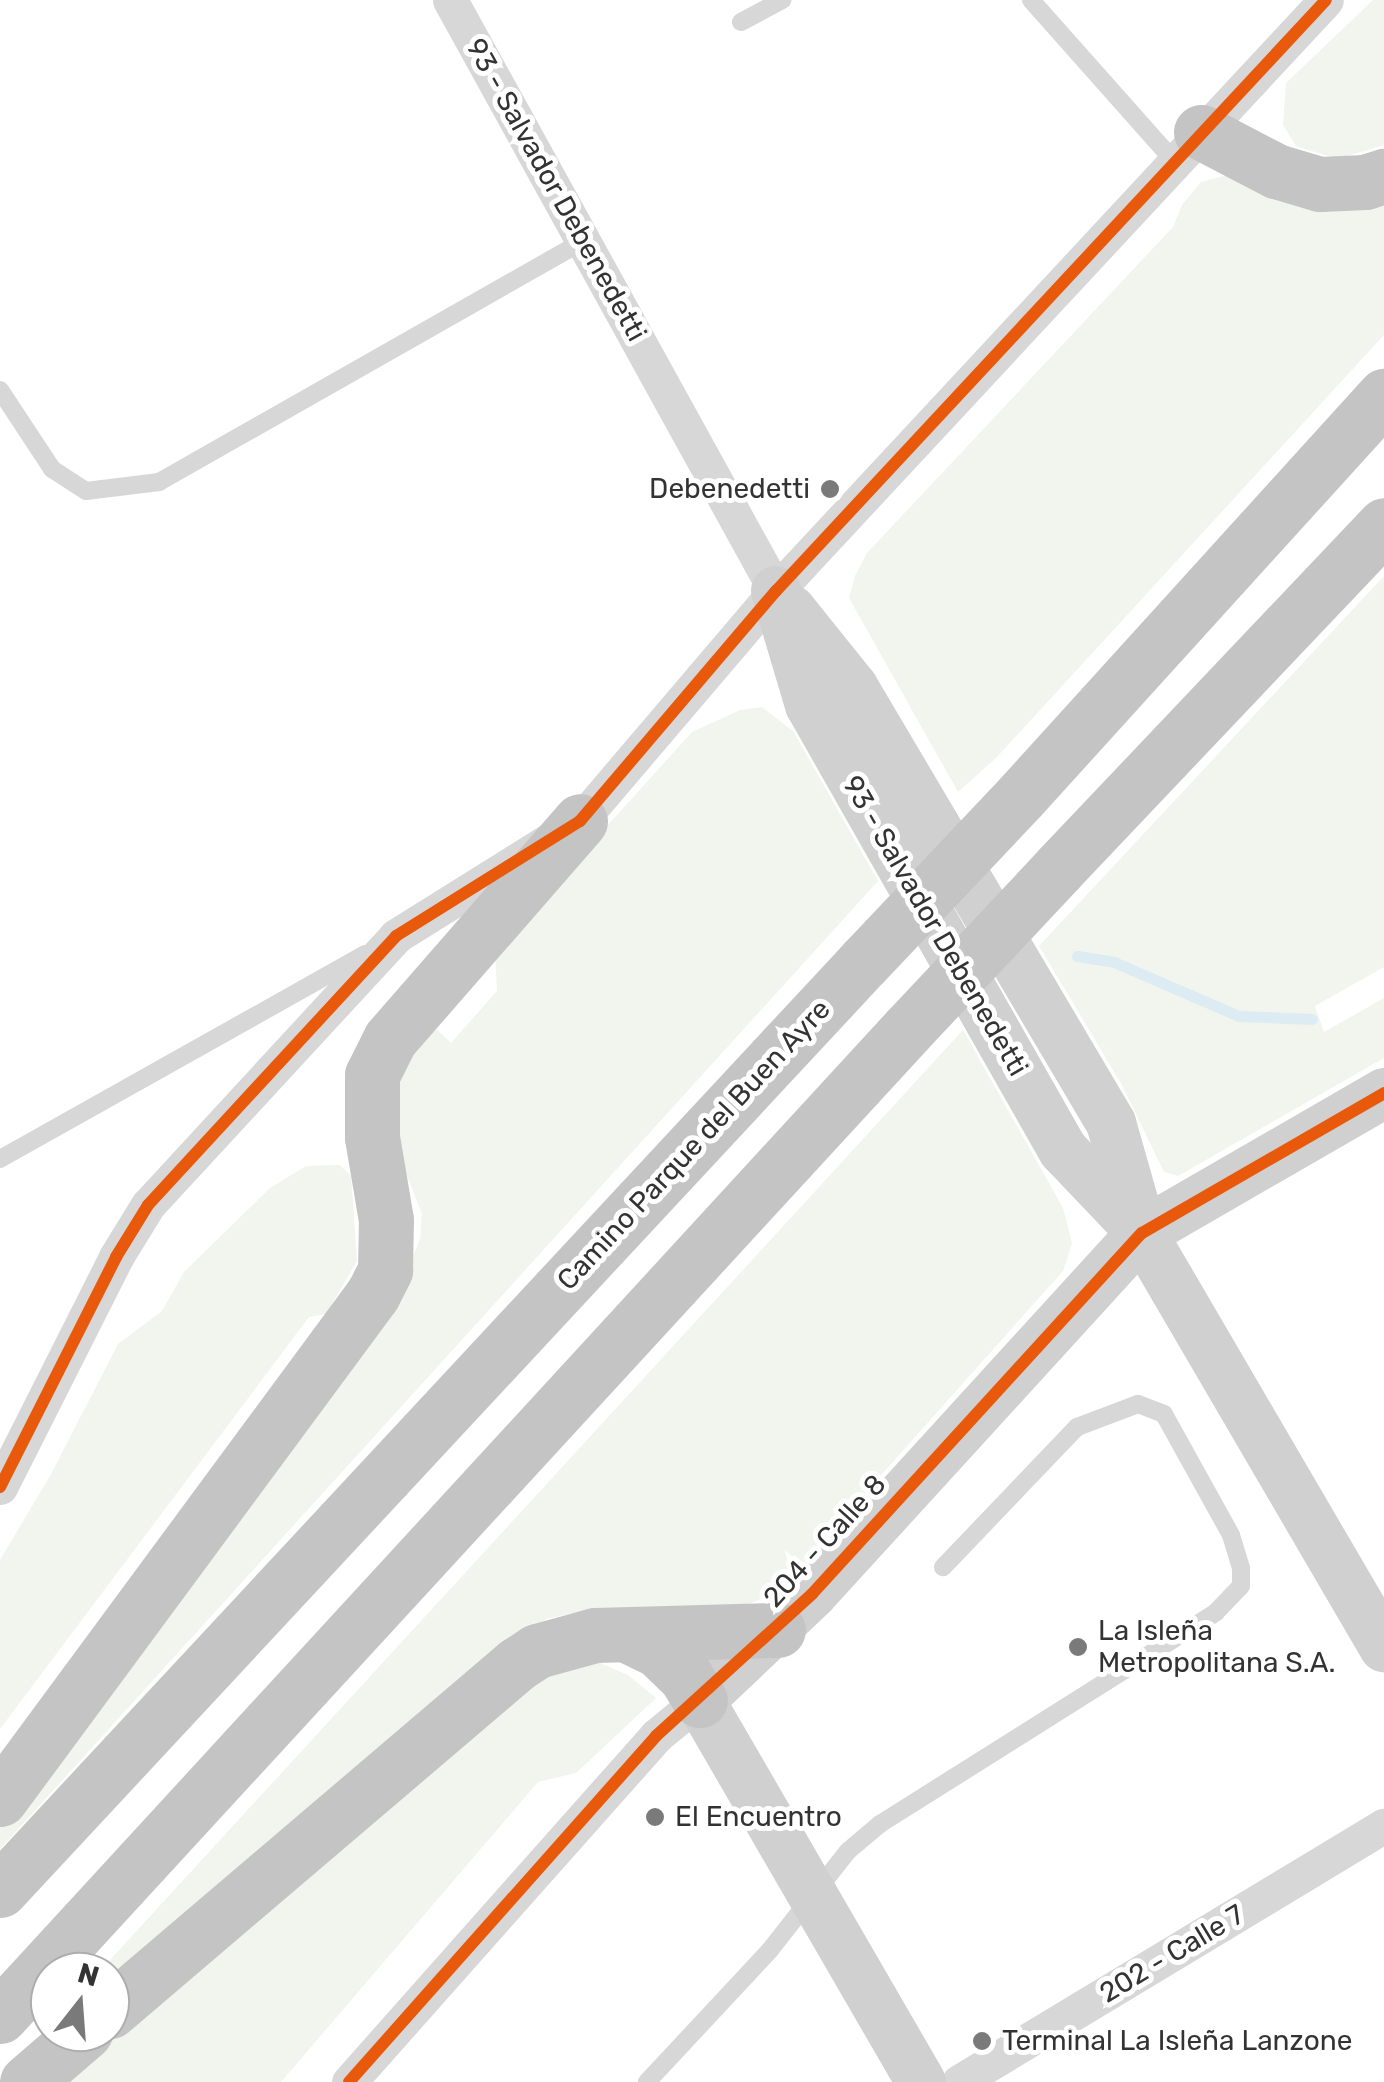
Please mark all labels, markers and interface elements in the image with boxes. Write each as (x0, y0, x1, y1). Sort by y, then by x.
street label: 93 - Salvador Debenedetti (459, 33, 653, 347)
place label: Debenedetti (649, 472, 810, 506)
marker: Debenedetti (819, 478, 841, 500)
street label: 93 - Salvador Debenedetti (835, 770, 1035, 1082)
street label: Camino Parque del Buen Ayre (550, 993, 838, 1297)
street label: 204 - Calle 8 (757, 1468, 893, 1614)
place label: La Isleña Metropolitana S.A. (1098, 1614, 1336, 1680)
marker: La Isleña Metropolitana S.A. (1067, 1636, 1089, 1658)
place label: El Encuentro (675, 1800, 842, 1834)
marker: El Encuentro (644, 1806, 666, 1828)
street label: 202 - Calle 7 (1094, 1898, 1250, 2010)
north arrow (30, 1952, 130, 2052)
text: N (74, 1956, 103, 1993)
place label: Terminal La Isleña Lanzone (1002, 2024, 1352, 2058)
marker: Terminal La Isleña Lanzone (971, 2030, 993, 2052)

